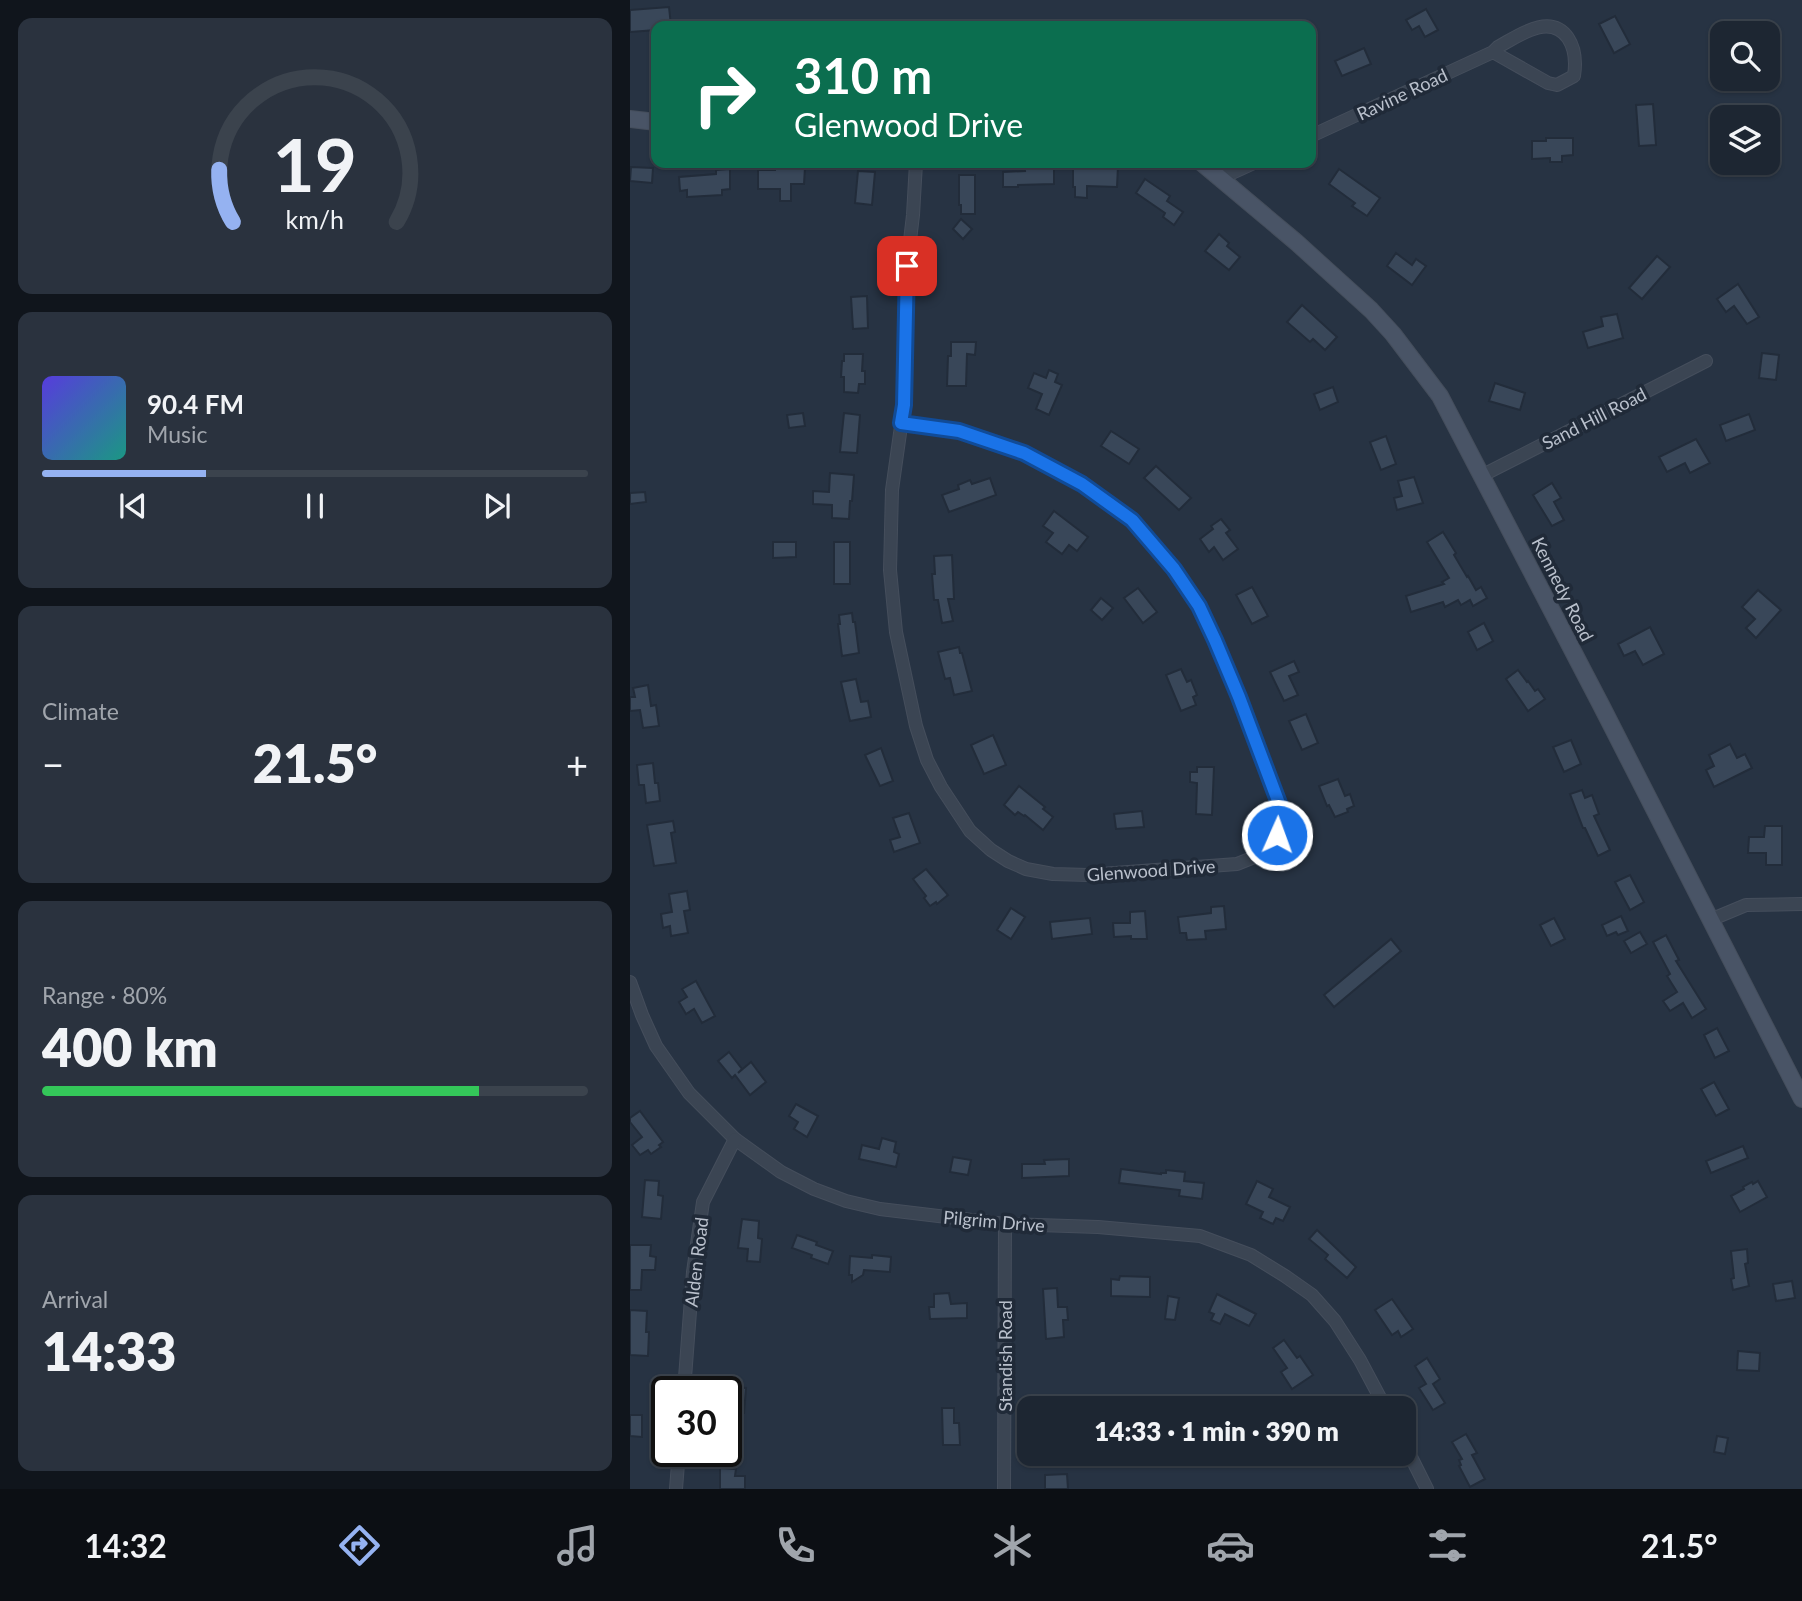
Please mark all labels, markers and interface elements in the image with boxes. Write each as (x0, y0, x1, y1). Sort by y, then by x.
map controls (1710, 21, 1780, 175)
button: search (1710, 21, 1780, 91)
text: 310 m (794, 46, 932, 104)
icon: right (679, 49, 770, 140)
street label: Ravine Road (1353, 63, 1451, 125)
text: Glenwood Drive (794, 105, 1023, 144)
button: layers (1710, 105, 1780, 175)
text: 19 (273, 120, 357, 208)
text: km/h (286, 204, 344, 234)
pin (877, 236, 937, 296)
icon: arrive (888, 247, 926, 285)
street label: Sand Hill Road (1538, 382, 1650, 454)
text: 90.4 FM (147, 388, 244, 420)
text: Music (147, 420, 207, 448)
icon: previous (114, 487, 152, 525)
icon: pause (296, 487, 334, 525)
icon: next (478, 487, 516, 525)
street label: Kennedy Road (1527, 533, 1599, 645)
text: Climate (42, 697, 119, 725)
text: 21.5° (253, 732, 377, 794)
text: − (42, 741, 64, 787)
text: + (566, 741, 588, 787)
position arrow (1240, 798, 1314, 872)
street label: Glenwood Drive (1086, 855, 1216, 885)
text: Range · 80% (42, 981, 167, 1009)
text: 400 km (42, 1016, 218, 1078)
street label: Pilgrim Drive (942, 1206, 1046, 1236)
street label: Alden Road (680, 1216, 712, 1308)
text: Arrival (42, 1285, 108, 1313)
street label: Standish Road (994, 1300, 1016, 1412)
text: 14:33 (42, 1320, 176, 1382)
speed limit sign: 30 (651, 1376, 742, 1467)
text: 14:33 · 1 min · 390 m (1094, 1415, 1339, 1447)
icon: directions (335, 1521, 384, 1570)
icon: music (553, 1521, 602, 1570)
icon: phone (771, 1521, 820, 1570)
icon: climate (988, 1521, 1037, 1570)
icon: car (1206, 1521, 1255, 1570)
icon: filters (1423, 1521, 1472, 1570)
text: 14:32 (84, 1526, 167, 1565)
text: 21.5° (1641, 1526, 1718, 1565)

